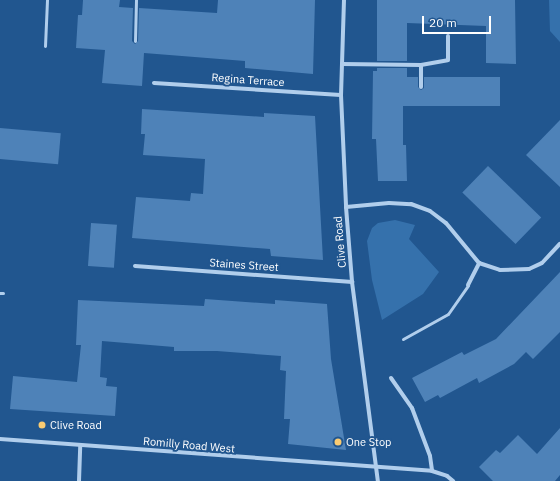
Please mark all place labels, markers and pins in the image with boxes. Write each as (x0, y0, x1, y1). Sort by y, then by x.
place label: Clive Road (50, 418, 102, 432)
marker: Clive Road (37, 420, 47, 430)
place label: One Stop (346, 435, 391, 449)
marker: One Stop (333, 437, 343, 447)

